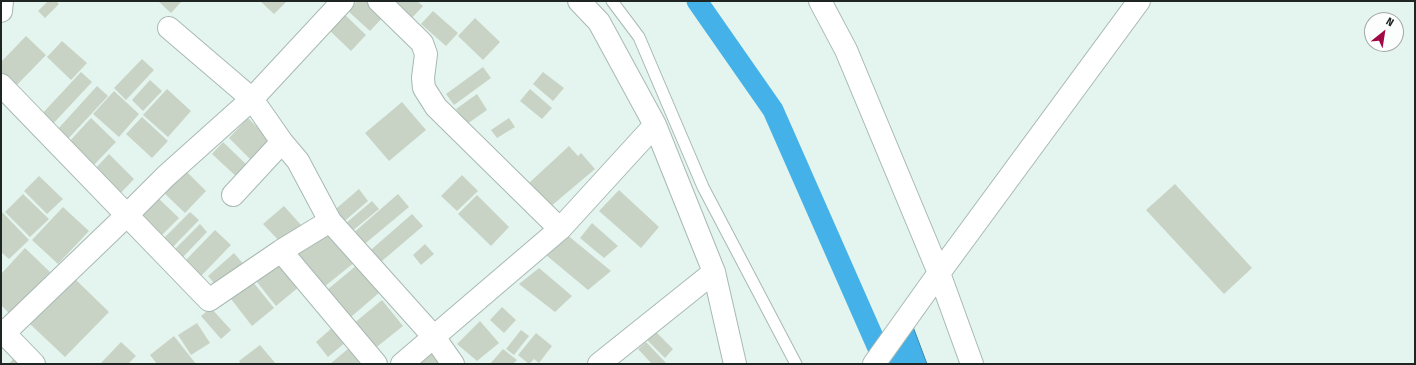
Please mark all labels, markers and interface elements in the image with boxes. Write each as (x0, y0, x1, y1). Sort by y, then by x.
north arrow (1364, 12, 1404, 52)
text: N (1384, 15, 1396, 29)

